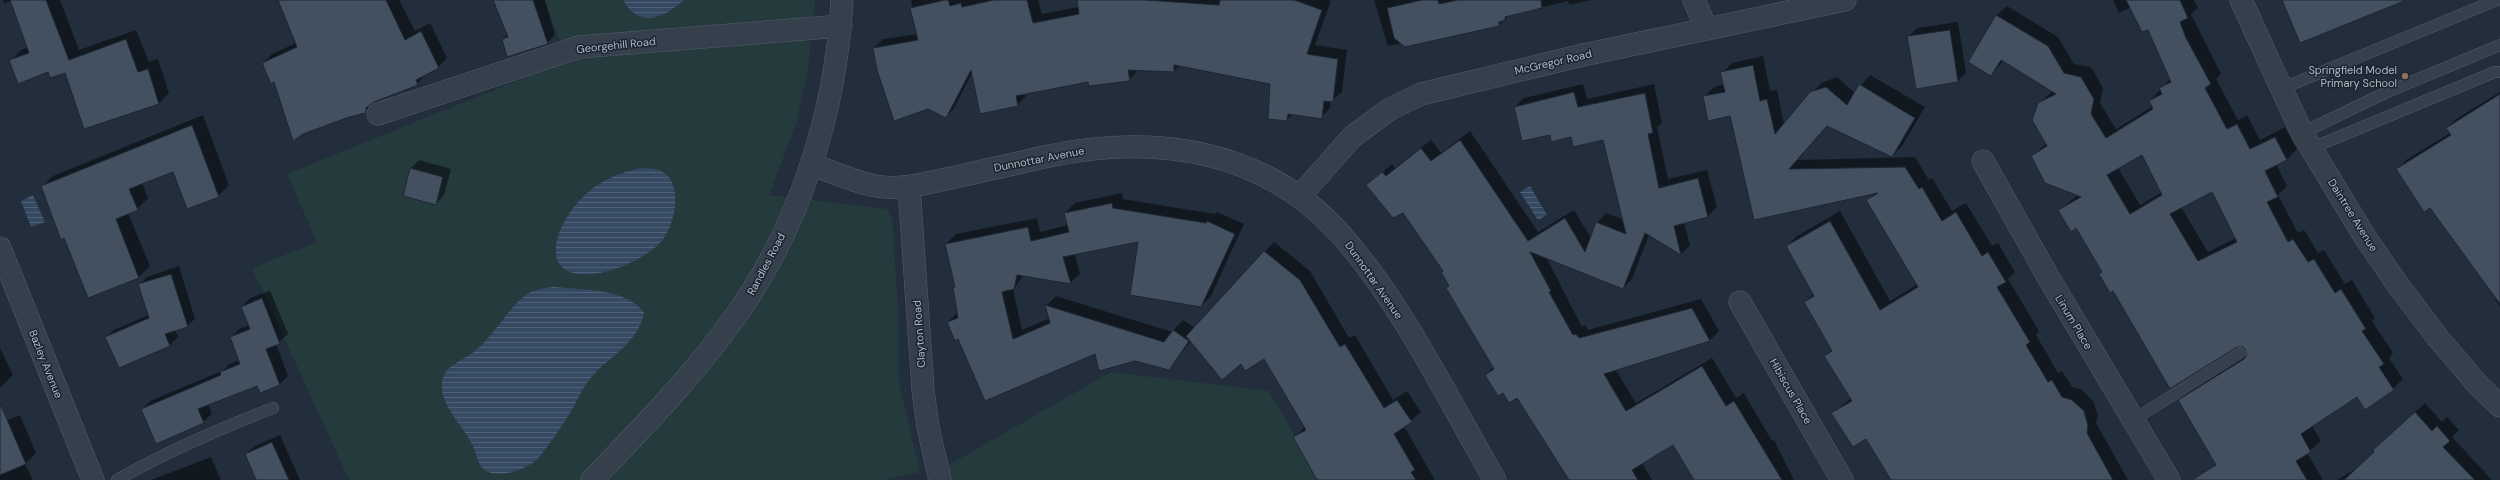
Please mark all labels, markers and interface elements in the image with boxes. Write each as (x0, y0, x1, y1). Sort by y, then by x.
street label: Georgehill Road (576, 34, 656, 56)
street label: McGregor Road (1513, 46, 1593, 78)
place label: Springfield Model Primary School (2308, 63, 2397, 90)
marker: Springfield Model Primary School (2400, 71, 2410, 81)
street label: Dunnottar Avenue (993, 143, 1085, 175)
street label: Daintree Avenue (2325, 176, 2381, 254)
street label: Randles Road (744, 230, 788, 297)
street label: Dunnottar Avenue (1342, 238, 1406, 322)
street label: Linum Place (2052, 292, 2096, 352)
street label: Clayton Road (910, 300, 928, 368)
street label: Bazley Avenue (26, 328, 66, 400)
street label: Hibiscus Place (1767, 356, 1815, 426)

